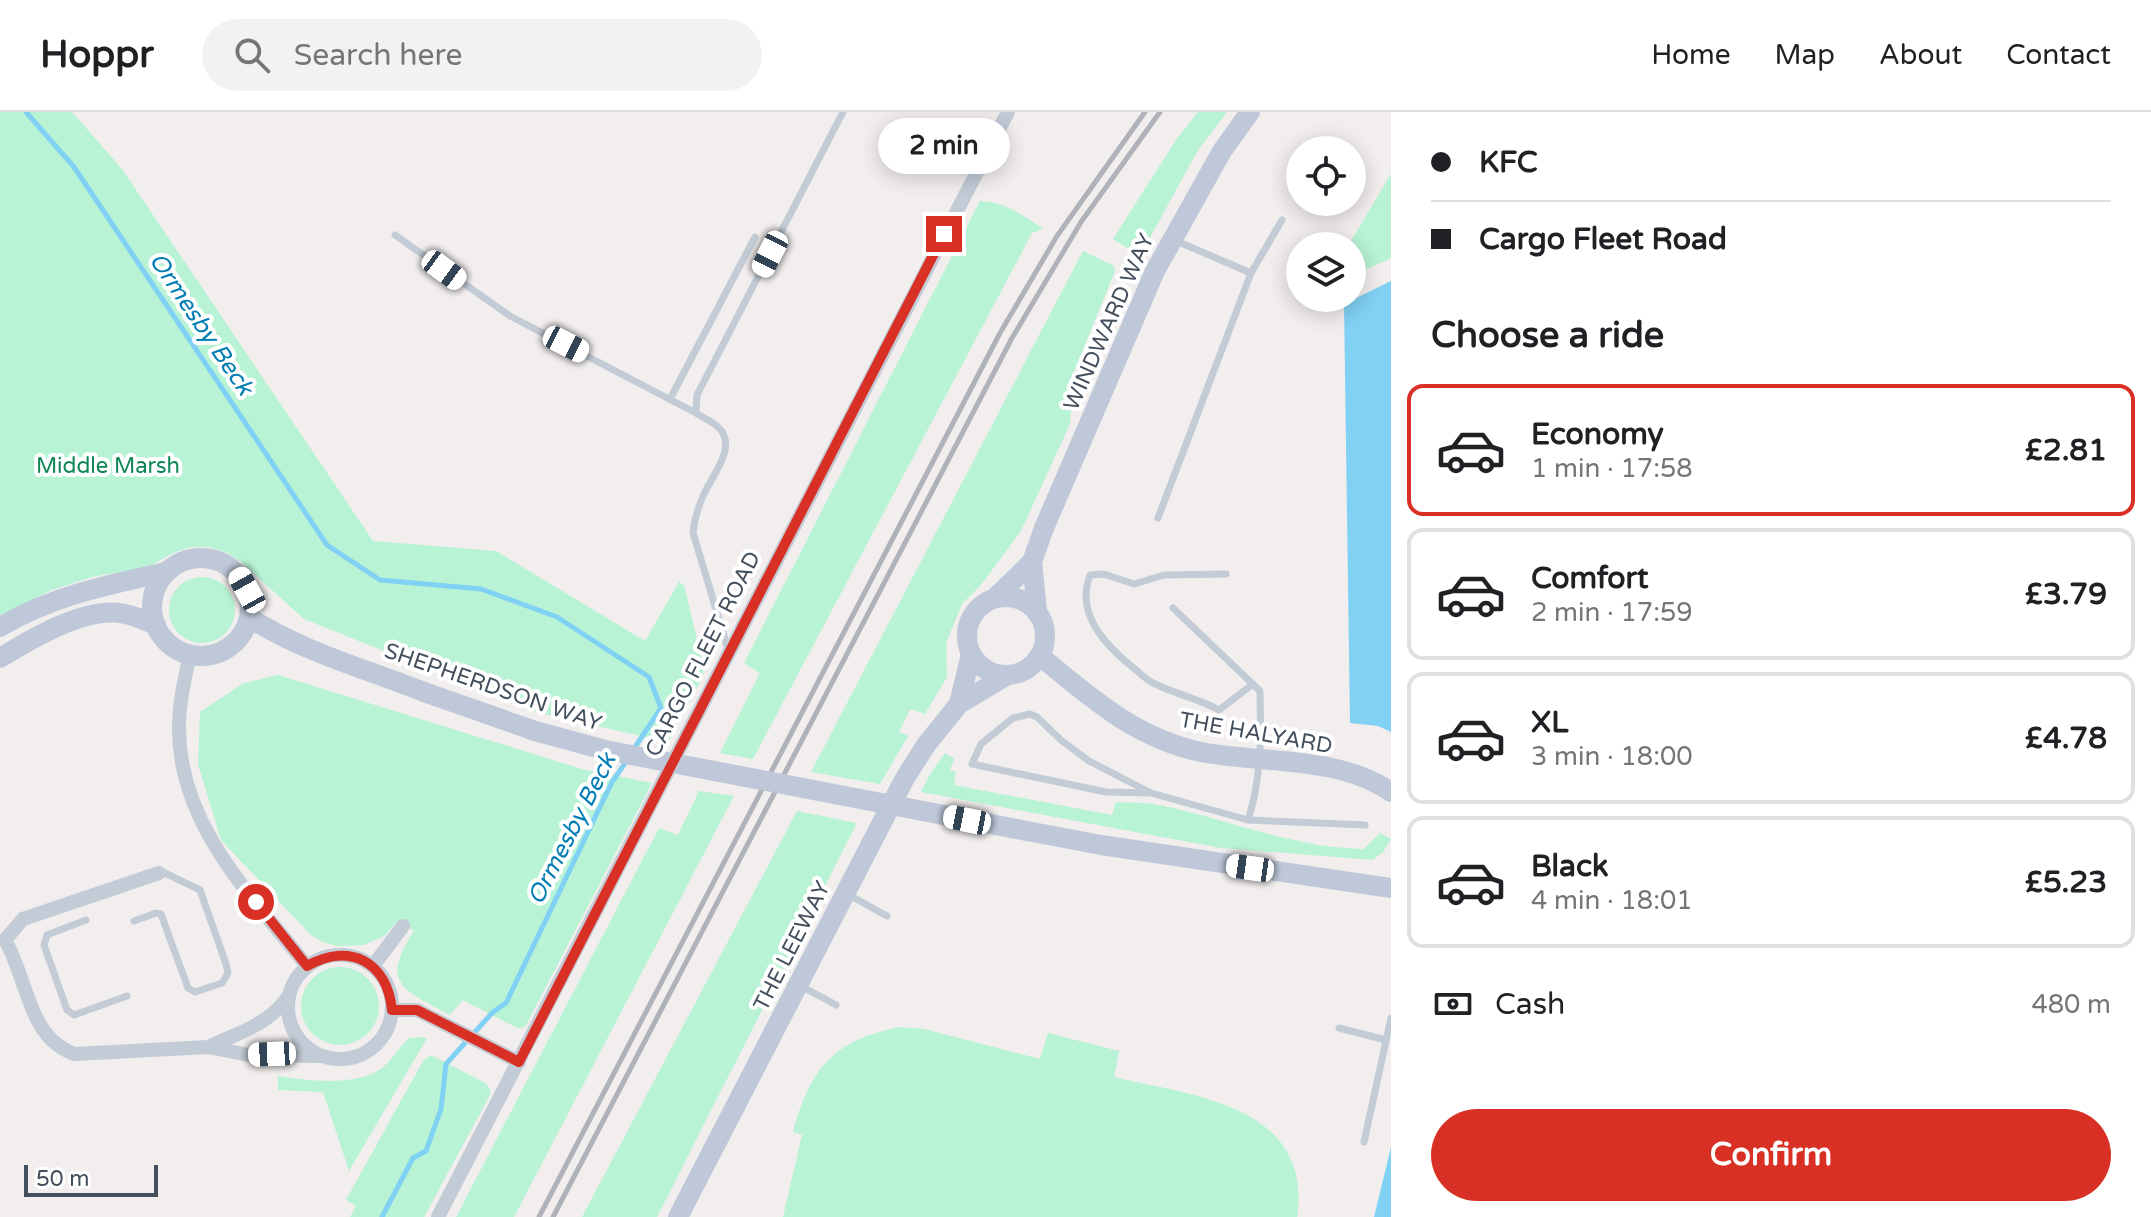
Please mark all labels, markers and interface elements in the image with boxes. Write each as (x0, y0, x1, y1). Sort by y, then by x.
search box (202, 19, 762, 91)
text: Hoppr (40, 32, 154, 78)
icon: search (230, 33, 274, 77)
text: Search here (294, 37, 462, 74)
text: Home (1651, 38, 1731, 72)
text: Map (1775, 38, 1835, 72)
text: About (1879, 38, 1962, 72)
text: Contact (2006, 38, 2111, 72)
callout: 2 min (878, 118, 1010, 174)
text: 2 min (909, 130, 979, 161)
map controls (1286, 136, 1366, 312)
button: locate (1286, 136, 1366, 216)
text: KFC (1479, 144, 1538, 181)
route end (926, 216, 962, 252)
text: Cargo Fleet Road (1479, 221, 1727, 258)
car (748, 227, 792, 281)
street label: WINDWARD WAY (1058, 230, 1160, 414)
button: layers (1286, 232, 1366, 312)
car (418, 246, 470, 294)
water label: Ormesby Beck (143, 247, 260, 402)
text: Choose a ride (1431, 314, 1664, 357)
car (539, 322, 593, 366)
icon: car (1435, 414, 1507, 486)
text: Economy (1531, 416, 1664, 453)
text: £2.81 (2025, 432, 2107, 469)
park label: Middle Marsh (36, 453, 180, 479)
text: 1 min · 17:58 (1531, 453, 1693, 484)
street label: CARGO FLEET ROAD (640, 547, 766, 761)
icon: car (1435, 558, 1507, 630)
text: Comfort (1531, 560, 1649, 597)
car (225, 563, 269, 617)
text: £3.79 (2025, 576, 2107, 613)
text: 2 min · 17:59 (1531, 597, 1693, 628)
street label: SHEPHERDSON WAY (381, 638, 605, 736)
icon: car (1435, 702, 1507, 774)
text: XL (1531, 704, 1568, 741)
street label: THE HALYARD (1178, 707, 1334, 759)
text: £4.78 (2025, 720, 2107, 757)
text: 3 min · 18:00 (1531, 741, 1693, 772)
water label: Ormesby Beck (521, 747, 623, 909)
car (941, 804, 993, 836)
icon: car (1435, 846, 1507, 918)
text: Black (1531, 848, 1608, 885)
car (1225, 853, 1275, 883)
text: £5.23 (2025, 864, 2107, 901)
street label: THE LEEWAY (748, 877, 836, 1015)
route start (238, 884, 274, 920)
text: 4 min · 18:01 (1531, 885, 1693, 916)
icon: cash (1431, 982, 1475, 1026)
text: Cash (1495, 986, 1565, 1023)
text: 480 m (2031, 989, 2111, 1020)
car (248, 1041, 296, 1067)
button: Confirm (1431, 1109, 2111, 1201)
scale bar (24, 1161, 158, 1197)
text: 50 m (36, 1166, 90, 1192)

